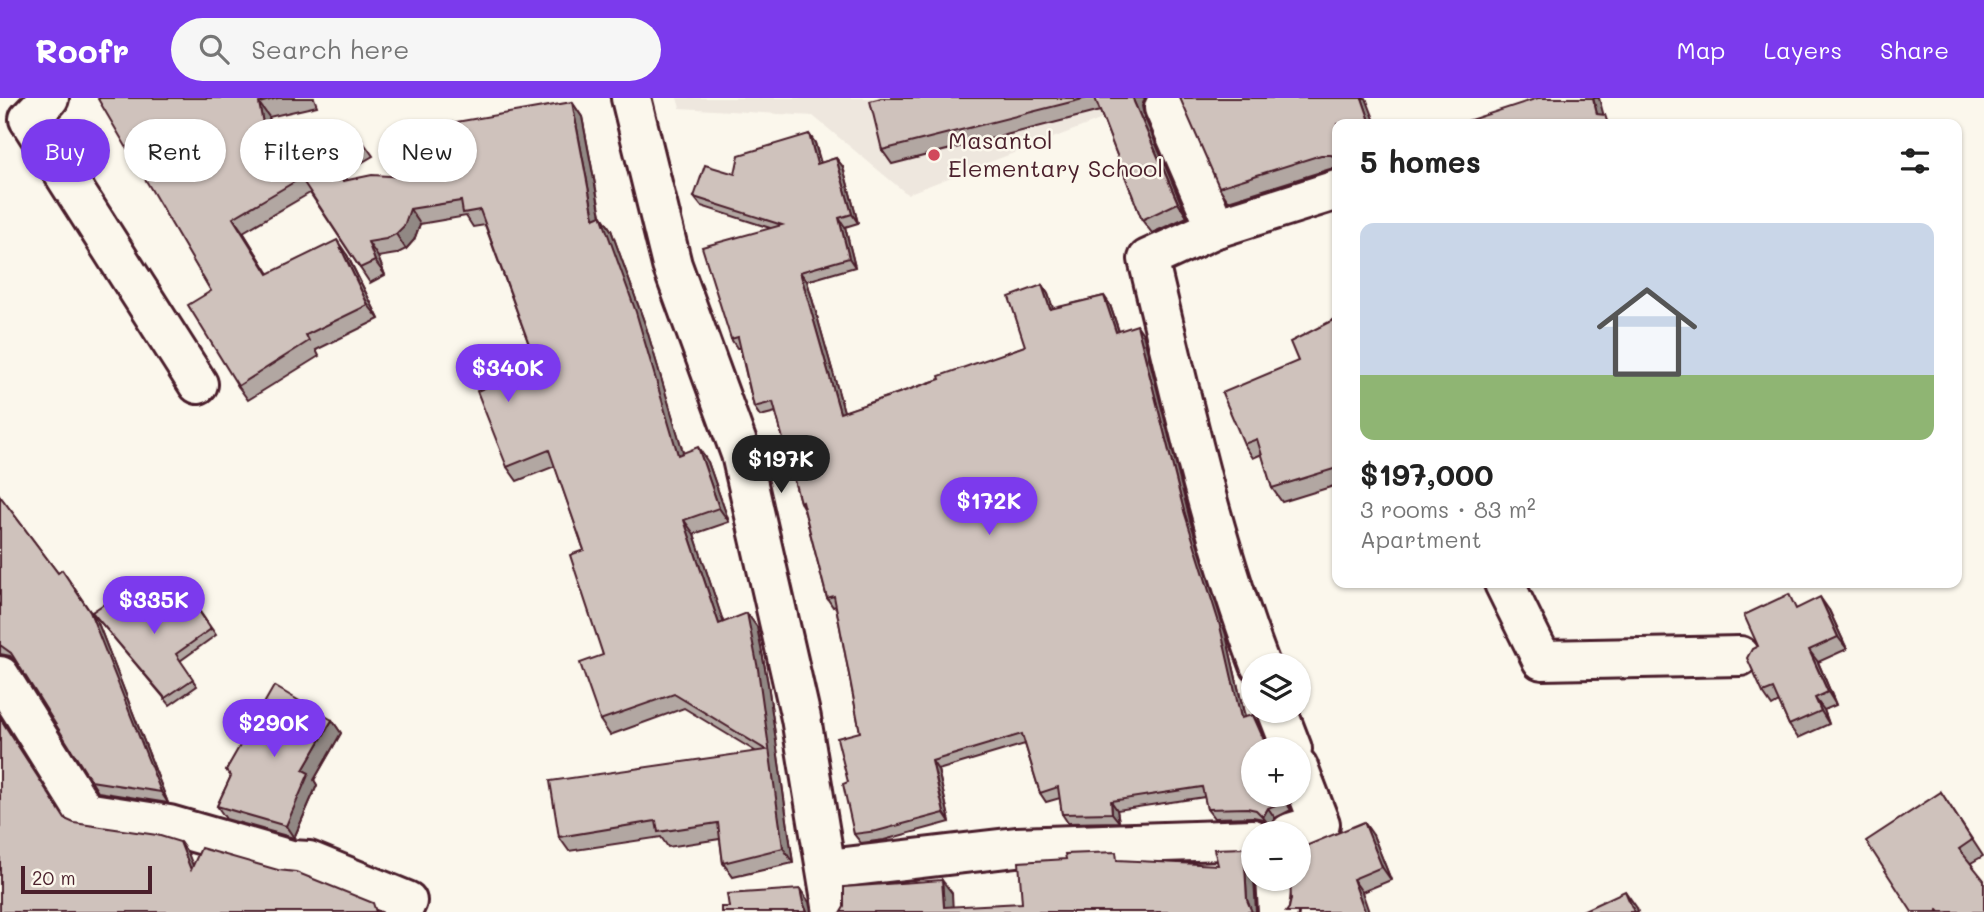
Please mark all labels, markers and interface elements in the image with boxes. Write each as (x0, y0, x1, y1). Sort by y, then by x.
search box (171, 18, 661, 81)
text: Roofr (35, 28, 129, 71)
icon: search (195, 30, 233, 68)
text: Search here (251, 32, 409, 66)
text: Map (1677, 34, 1725, 65)
text: Layers (1763, 34, 1842, 65)
text: Share (1880, 34, 1949, 65)
chip: Buy (21, 119, 110, 182)
chip: Rent (124, 119, 226, 182)
chip: Filters (240, 119, 364, 182)
chip: New (378, 119, 477, 182)
place label: Masantol Elementary School (948, 124, 1163, 183)
text: 5 homes (1360, 141, 1481, 181)
icon: filters (1896, 142, 1934, 180)
marker: Masantol Elementary School (926, 147, 942, 163)
icon: home (1584, 269, 1710, 395)
pin: $340K (459, 344, 557, 404)
text: $340K (472, 352, 544, 382)
pin: $197K (732, 436, 830, 495)
text: $197K (748, 443, 814, 473)
text: $197,000 (1360, 454, 1494, 494)
pin: $172K (940, 478, 1038, 537)
text: $172K (956, 485, 1022, 515)
text: 3 rooms · 83 m² (1360, 494, 1536, 524)
text: Apartment (1360, 524, 1482, 554)
pin: $335K (105, 576, 203, 636)
text: $335K (119, 584, 189, 614)
map controls (1241, 653, 1311, 891)
button: layers (1241, 653, 1311, 723)
pin: $290K (225, 700, 323, 759)
text: $290K (239, 707, 309, 737)
button: + (1241, 737, 1311, 807)
button: − (1241, 821, 1311, 891)
scale bar (21, 863, 152, 895)
text: 20 m (32, 865, 76, 890)

